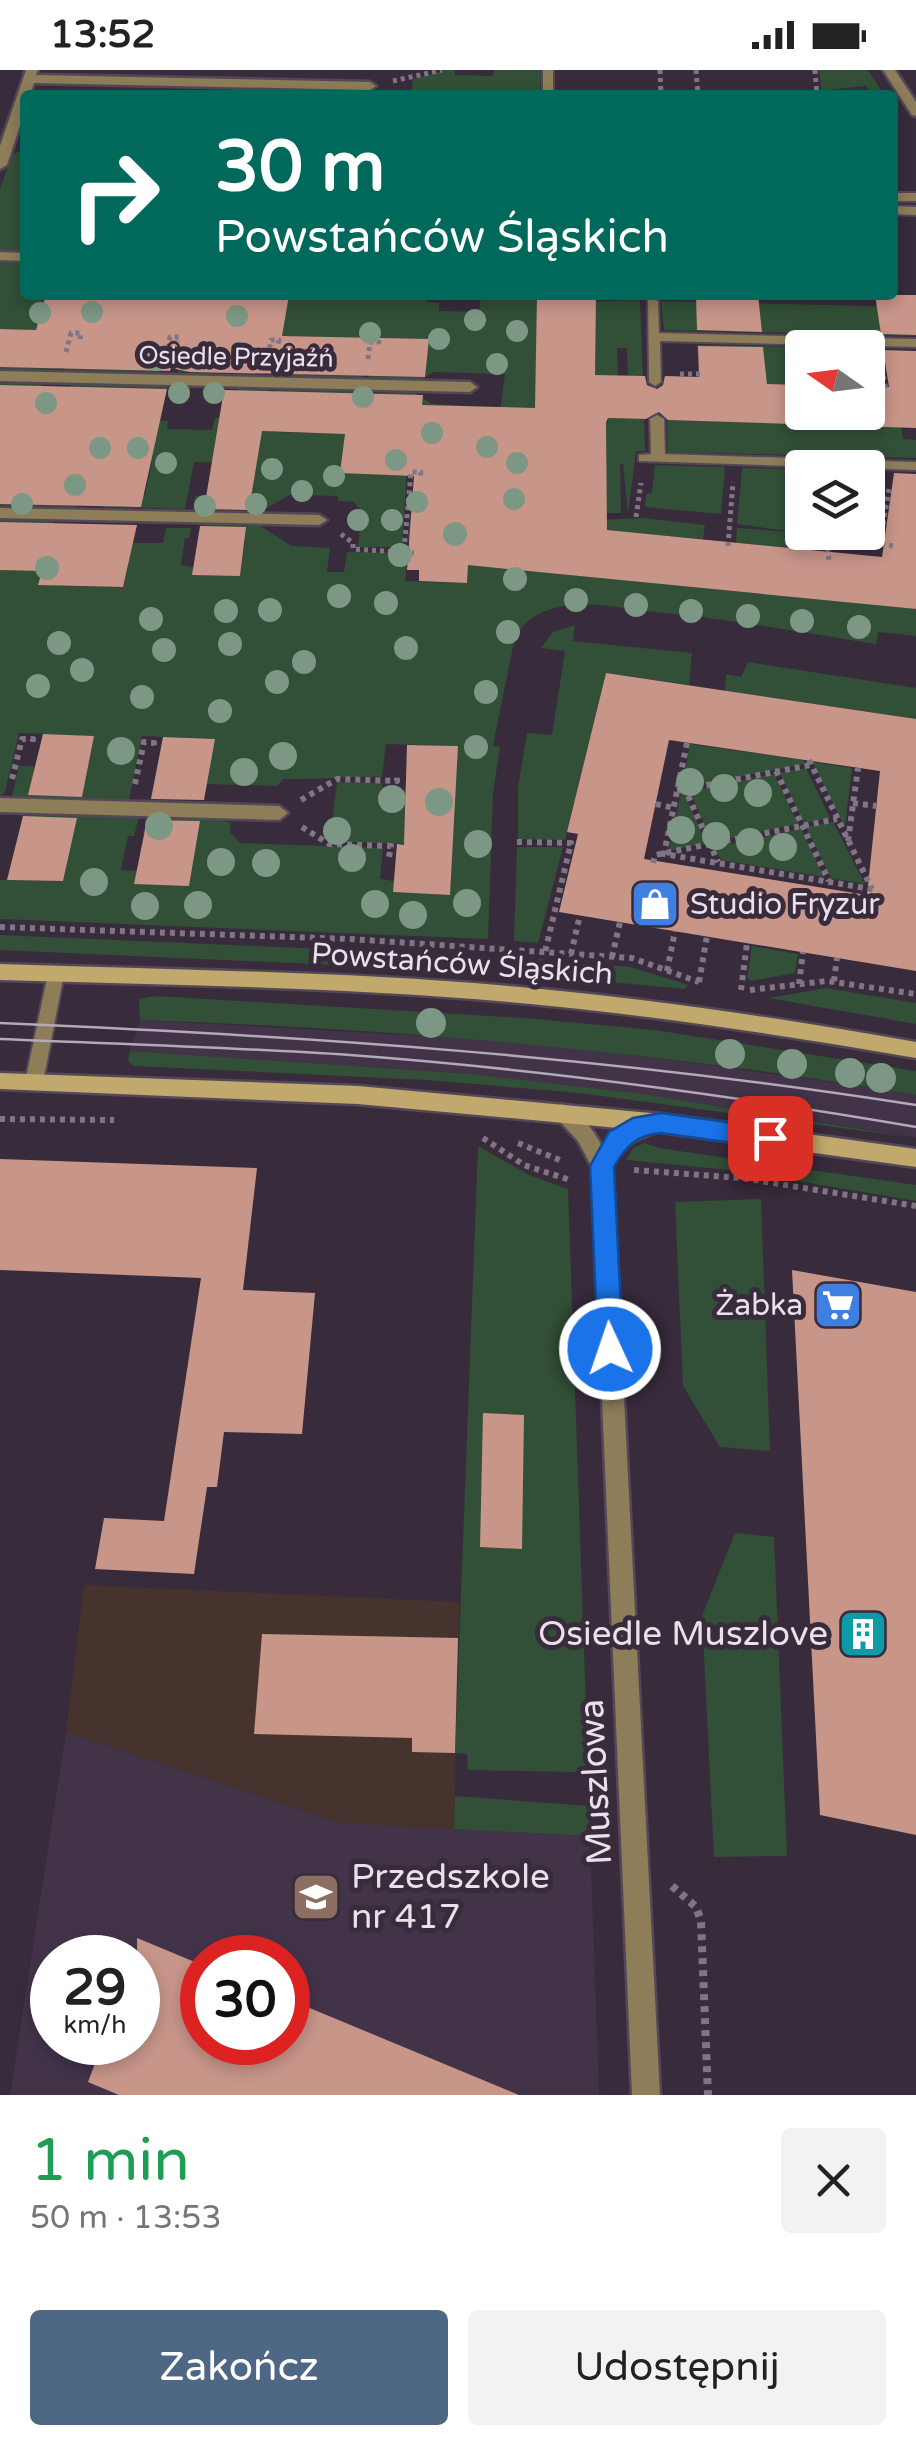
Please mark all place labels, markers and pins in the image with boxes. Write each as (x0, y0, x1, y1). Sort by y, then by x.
shop icon: Studio Fryzur (629, 878, 681, 930)
place label: Studio Fryzur (690, 886, 880, 923)
pin (728, 1096, 813, 1181)
supermarket icon: Żabka (812, 1279, 864, 1331)
place label: Żabka (715, 1287, 803, 1324)
building icon: Osiedle Muszlove (837, 1608, 889, 1660)
place label: Osiedle Muszlove (538, 1613, 828, 1655)
place label: Przedszkole nr 417 (351, 1856, 550, 1938)
school or university icon: Przedszkole nr 417 (290, 1871, 342, 1923)

